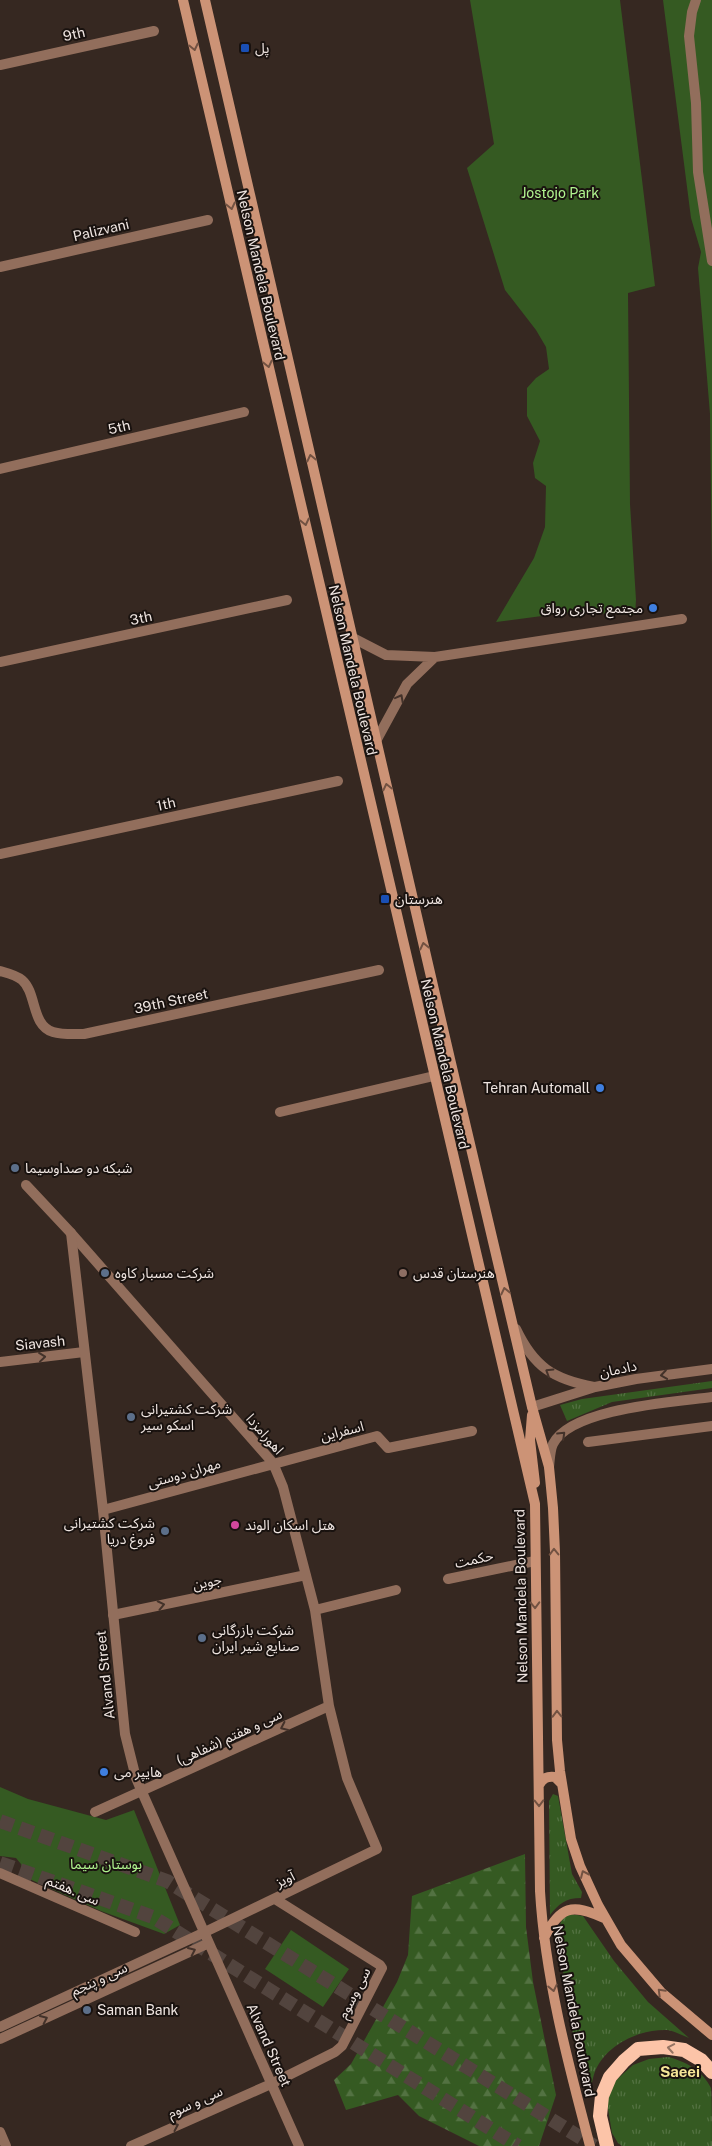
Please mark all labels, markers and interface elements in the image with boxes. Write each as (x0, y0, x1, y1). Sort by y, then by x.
street label: 9th (61, 24, 87, 44)
place label: پل (255, 40, 269, 58)
marker: پل (239, 42, 251, 54)
one-way arrow (188, 43, 199, 52)
park label: Jostojo Park (521, 185, 599, 201)
street label: Nelson Mandela Boulevard (234, 188, 288, 362)
one-way arrow (225, 201, 236, 210)
street label: Palizvani (71, 216, 131, 244)
one-way arrow (262, 359, 273, 368)
street label: 5th (106, 417, 132, 437)
one-way arrow (306, 454, 317, 463)
one-way arrow (299, 518, 310, 527)
street label: Nelson Mandela Boulevard (326, 583, 380, 757)
place label: مجتمع تجاری رواق (541, 600, 643, 619)
marker: مجتمع تجاری رواق (647, 602, 659, 614)
street label: 3th (128, 608, 154, 628)
one-way arrow (393, 694, 403, 703)
one-way arrow (382, 783, 393, 792)
street label: 1th (155, 794, 177, 814)
place label: هنرستان (395, 891, 443, 908)
marker: هنرستان (379, 893, 391, 905)
one-way arrow (419, 941, 430, 950)
street label: Nelson Mandela Boulevard (418, 977, 472, 1151)
street label: 39th Street (133, 985, 209, 1017)
place label: Tehran Automall (483, 1080, 590, 1096)
marker: Tehran Automall (594, 1082, 606, 1094)
place label: شبکه دو صداوسیما (25, 1160, 133, 1177)
marker: شبکه دو صداوسیما (9, 1162, 21, 1174)
place label: شرکت مسبار کاوه (115, 1265, 214, 1282)
place label: هنرستان قدس (413, 1265, 495, 1282)
marker: شرکت مسبار کاوه (99, 1267, 111, 1279)
marker: هنرستان قدس (397, 1267, 409, 1279)
one-way arrow (500, 1287, 511, 1296)
street label: Siavash (14, 1332, 66, 1354)
one-way arrow (38, 1352, 46, 1363)
street label: دادمان (598, 1357, 639, 1381)
one-way arrow (546, 1368, 555, 1378)
one-way arrow (659, 1369, 668, 1379)
place label: شرکت کشتیرانی اسکو سیر (140, 1401, 232, 1434)
street label: اهورامزدا (242, 1410, 287, 1458)
marker: شرکت کشتیرانی اسکو سیر (125, 1411, 137, 1423)
street label: اسفراین (319, 1418, 366, 1445)
one-way arrow (556, 1432, 565, 1441)
street label: مهران دوستی (146, 1455, 223, 1492)
street label: Nelson Mandela Boulevard (511, 1509, 531, 1683)
place label: شرکت کشتیرانی فروغ دریا (64, 1515, 155, 1550)
place label: هتل اسکان الوند (245, 1517, 335, 1534)
marker: هتل اسکان الوند (229, 1519, 241, 1531)
marker: شرکت کشتیرانی فروغ دریا (159, 1525, 171, 1537)
street label: حکمت (453, 1547, 495, 1571)
one-way arrow (549, 1548, 560, 1556)
street label: جوین (191, 1571, 223, 1594)
one-way arrow (156, 1601, 165, 1611)
one-way arrow (530, 1602, 540, 1610)
place label: شرکت بازرگانی صنایع شیر ایران (212, 1622, 300, 1657)
street label: Alvand Street (92, 1630, 118, 1720)
marker: شرکت بازرگانی صنایع شیر ایران (196, 1632, 208, 1644)
street label: سی و هفتم (شفاهی) (174, 1706, 286, 1771)
one-way arrow (552, 1710, 562, 1718)
one-way arrow (280, 1720, 289, 1731)
place label: هایپر می (114, 1764, 162, 1782)
marker: هایپر می (98, 1766, 110, 1778)
one-way arrow (534, 1800, 544, 1807)
park label: بوستان سیما (70, 1856, 142, 1873)
street label: آویز (272, 1867, 298, 1892)
one-way arrow (579, 1870, 590, 1879)
street label: سی .هفتم (43, 1872, 102, 1911)
street label: Nelson Mandela Boulevard (550, 1924, 598, 2098)
one-way arrow (187, 1947, 196, 1957)
street label: سی و پنجم (68, 1959, 131, 2002)
street label: سی وسوم (334, 1965, 376, 2023)
one-way arrow (548, 1983, 558, 1992)
one-way arrow (658, 1989, 667, 1998)
street label: Alvand Street (244, 2001, 294, 2089)
place label: Saman Bank (97, 2002, 179, 2018)
marker: Saman Bank (81, 2004, 93, 2016)
one-way arrow (39, 2015, 48, 2025)
one-way arrow (667, 2044, 676, 2054)
district label: Saeei (660, 2063, 700, 2080)
street label: سی و سوم (165, 2083, 226, 2124)
one-way arrow (170, 2122, 179, 2133)

